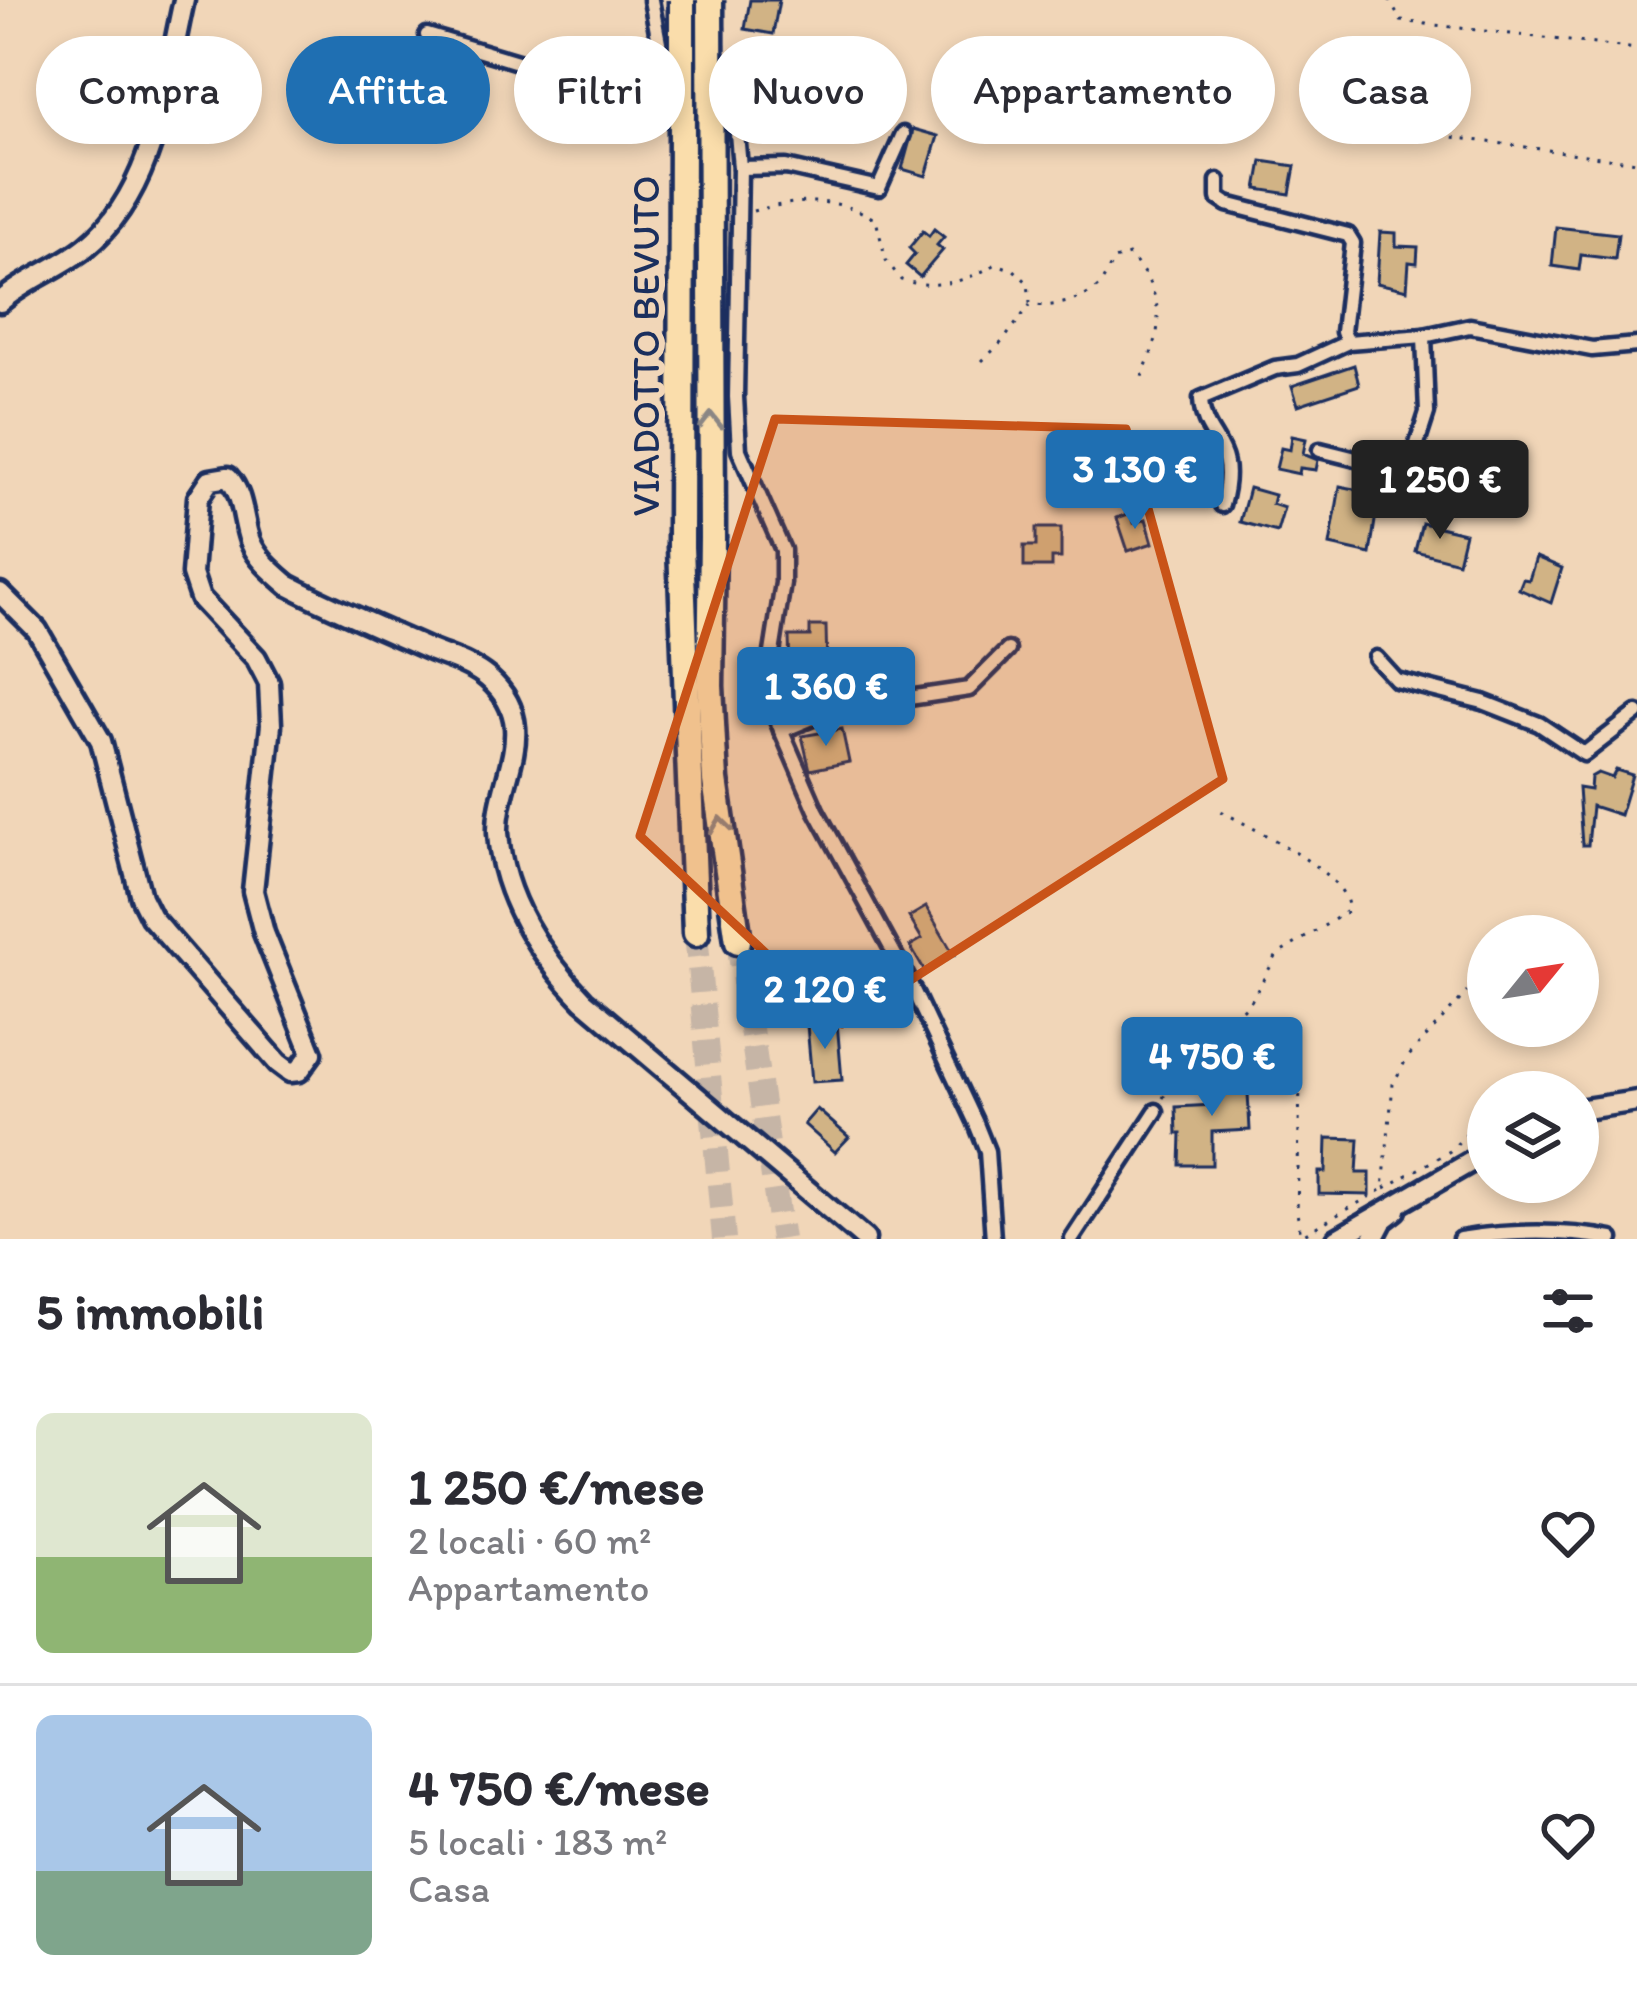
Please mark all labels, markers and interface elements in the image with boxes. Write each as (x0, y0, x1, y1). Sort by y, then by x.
chip: Compra (36, 36, 262, 144)
chip: Affitta (286, 36, 490, 144)
chip: Filtri (514, 36, 685, 144)
chip: Nuovo (709, 36, 907, 144)
chip: Appartamento (931, 36, 1275, 144)
chip: Casa (1299, 36, 1471, 144)
street label: VIADOTTO BEVUTO (622, 176, 669, 516)
one-way arrow (698, 411, 724, 429)
pin: 3 130 € (1024, 430, 1246, 532)
pin: 1 250 € (1329, 440, 1551, 542)
text: 3 130 € (1073, 445, 1197, 492)
text: 1 250 € (1379, 455, 1501, 502)
pin: 1 360 € (715, 647, 937, 749)
text: 1 360 € (764, 662, 888, 709)
one-way arrow (709, 816, 735, 835)
north arrow (1467, 915, 1599, 1047)
map controls (1467, 915, 1599, 1203)
pin: 2 120 € (714, 950, 936, 1052)
text: 2 120 € (764, 965, 886, 1012)
pin: 4 750 € (1101, 1017, 1323, 1119)
text: 4 750 € (1148, 1032, 1276, 1079)
button: layers (1467, 1071, 1599, 1203)
icon: filters (1535, 1278, 1601, 1344)
text: 5 immobili (36, 1281, 264, 1342)
text: 1 250 €/mese (408, 1456, 704, 1517)
icon: home (132, 1461, 276, 1605)
icon: heart (1535, 1500, 1601, 1566)
text: 2 locali · 60 m² (408, 1517, 651, 1564)
text: Appartamento (408, 1564, 649, 1611)
text: 4 750 €/mese (408, 1757, 710, 1818)
icon: home (132, 1763, 276, 1907)
icon: heart (1535, 1802, 1601, 1868)
text: 5 locali · 183 m² (408, 1818, 668, 1865)
text: Casa (408, 1865, 490, 1912)

